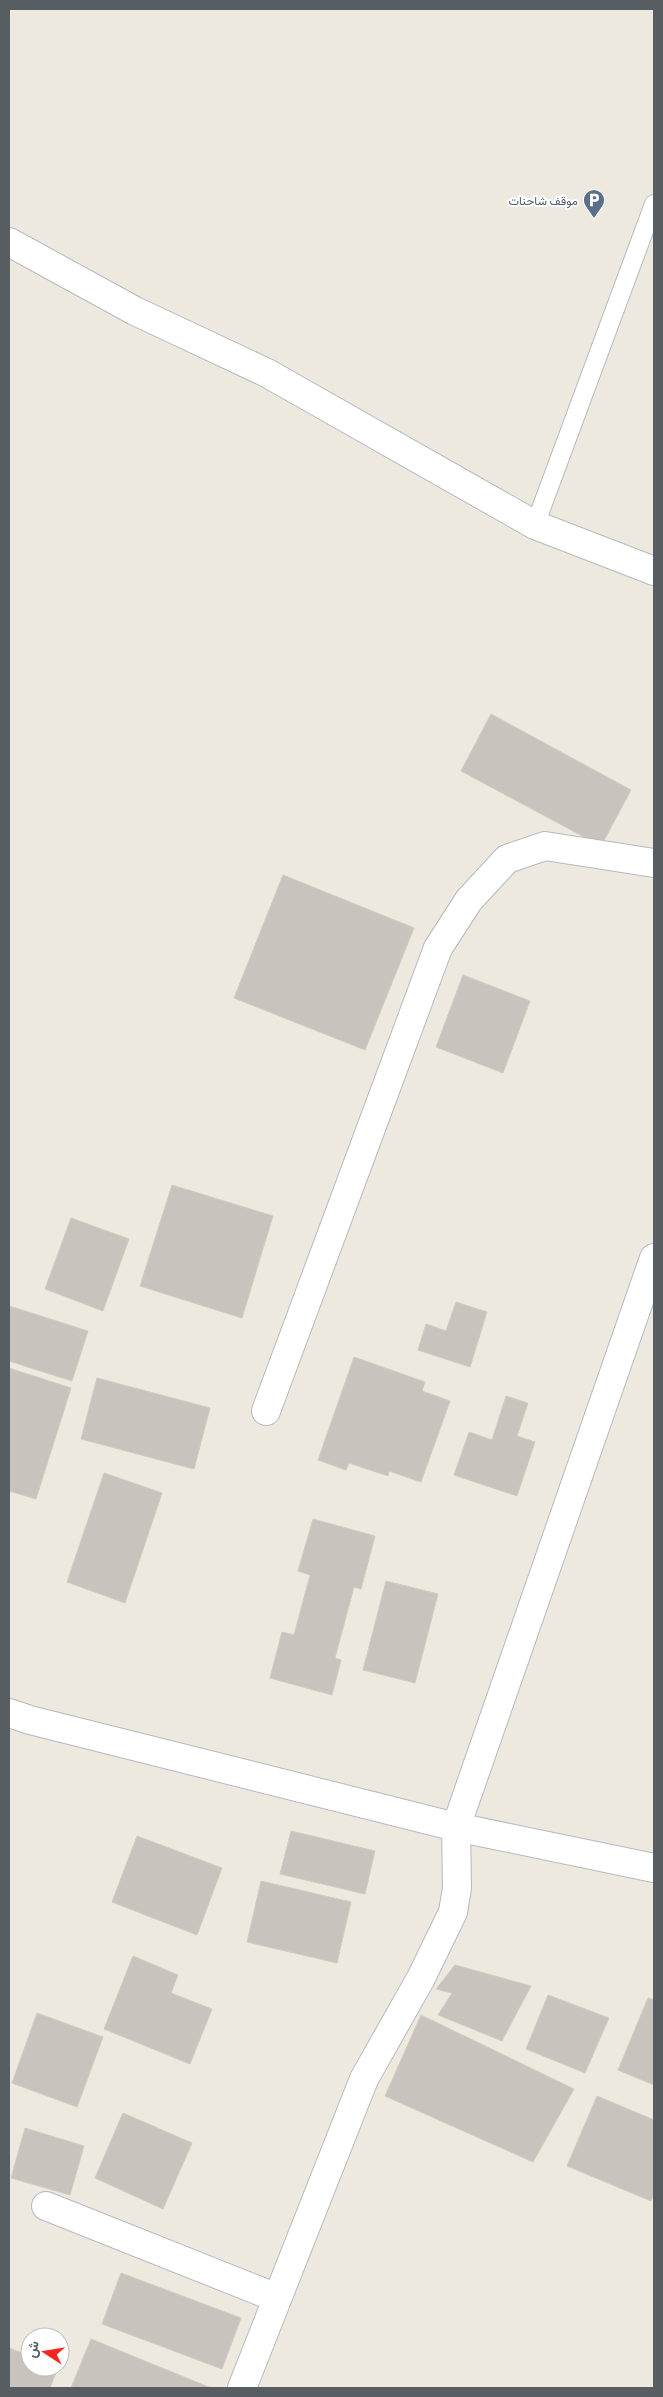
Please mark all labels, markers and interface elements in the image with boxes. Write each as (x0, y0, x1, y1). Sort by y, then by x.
parking icon: موقف شاحنات (582, 188, 606, 219)
place label: موقف شاحنات (509, 194, 578, 209)
north arrow (20, 2327, 70, 2377)
text: ش (23, 2339, 43, 2359)

